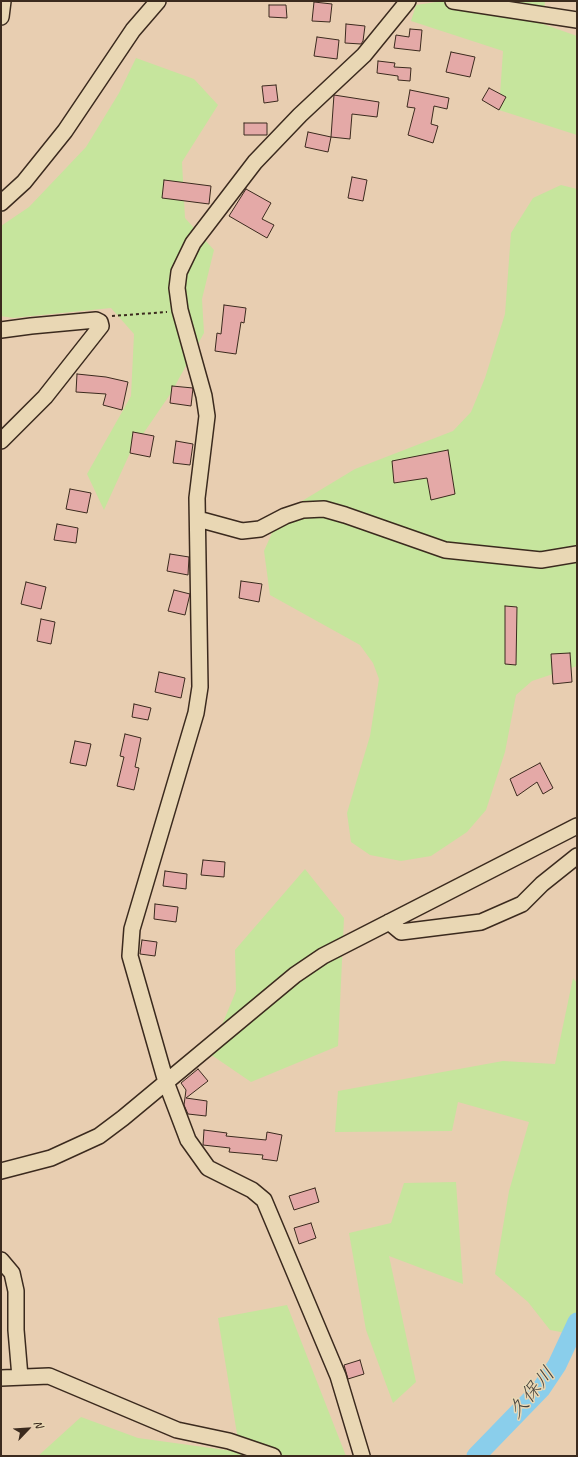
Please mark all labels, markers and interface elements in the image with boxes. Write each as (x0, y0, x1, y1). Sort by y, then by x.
water label: 久保川 (504, 1362, 560, 1424)
north arrow (8, 1409, 48, 1449)
text: N (31, 1418, 47, 1430)

